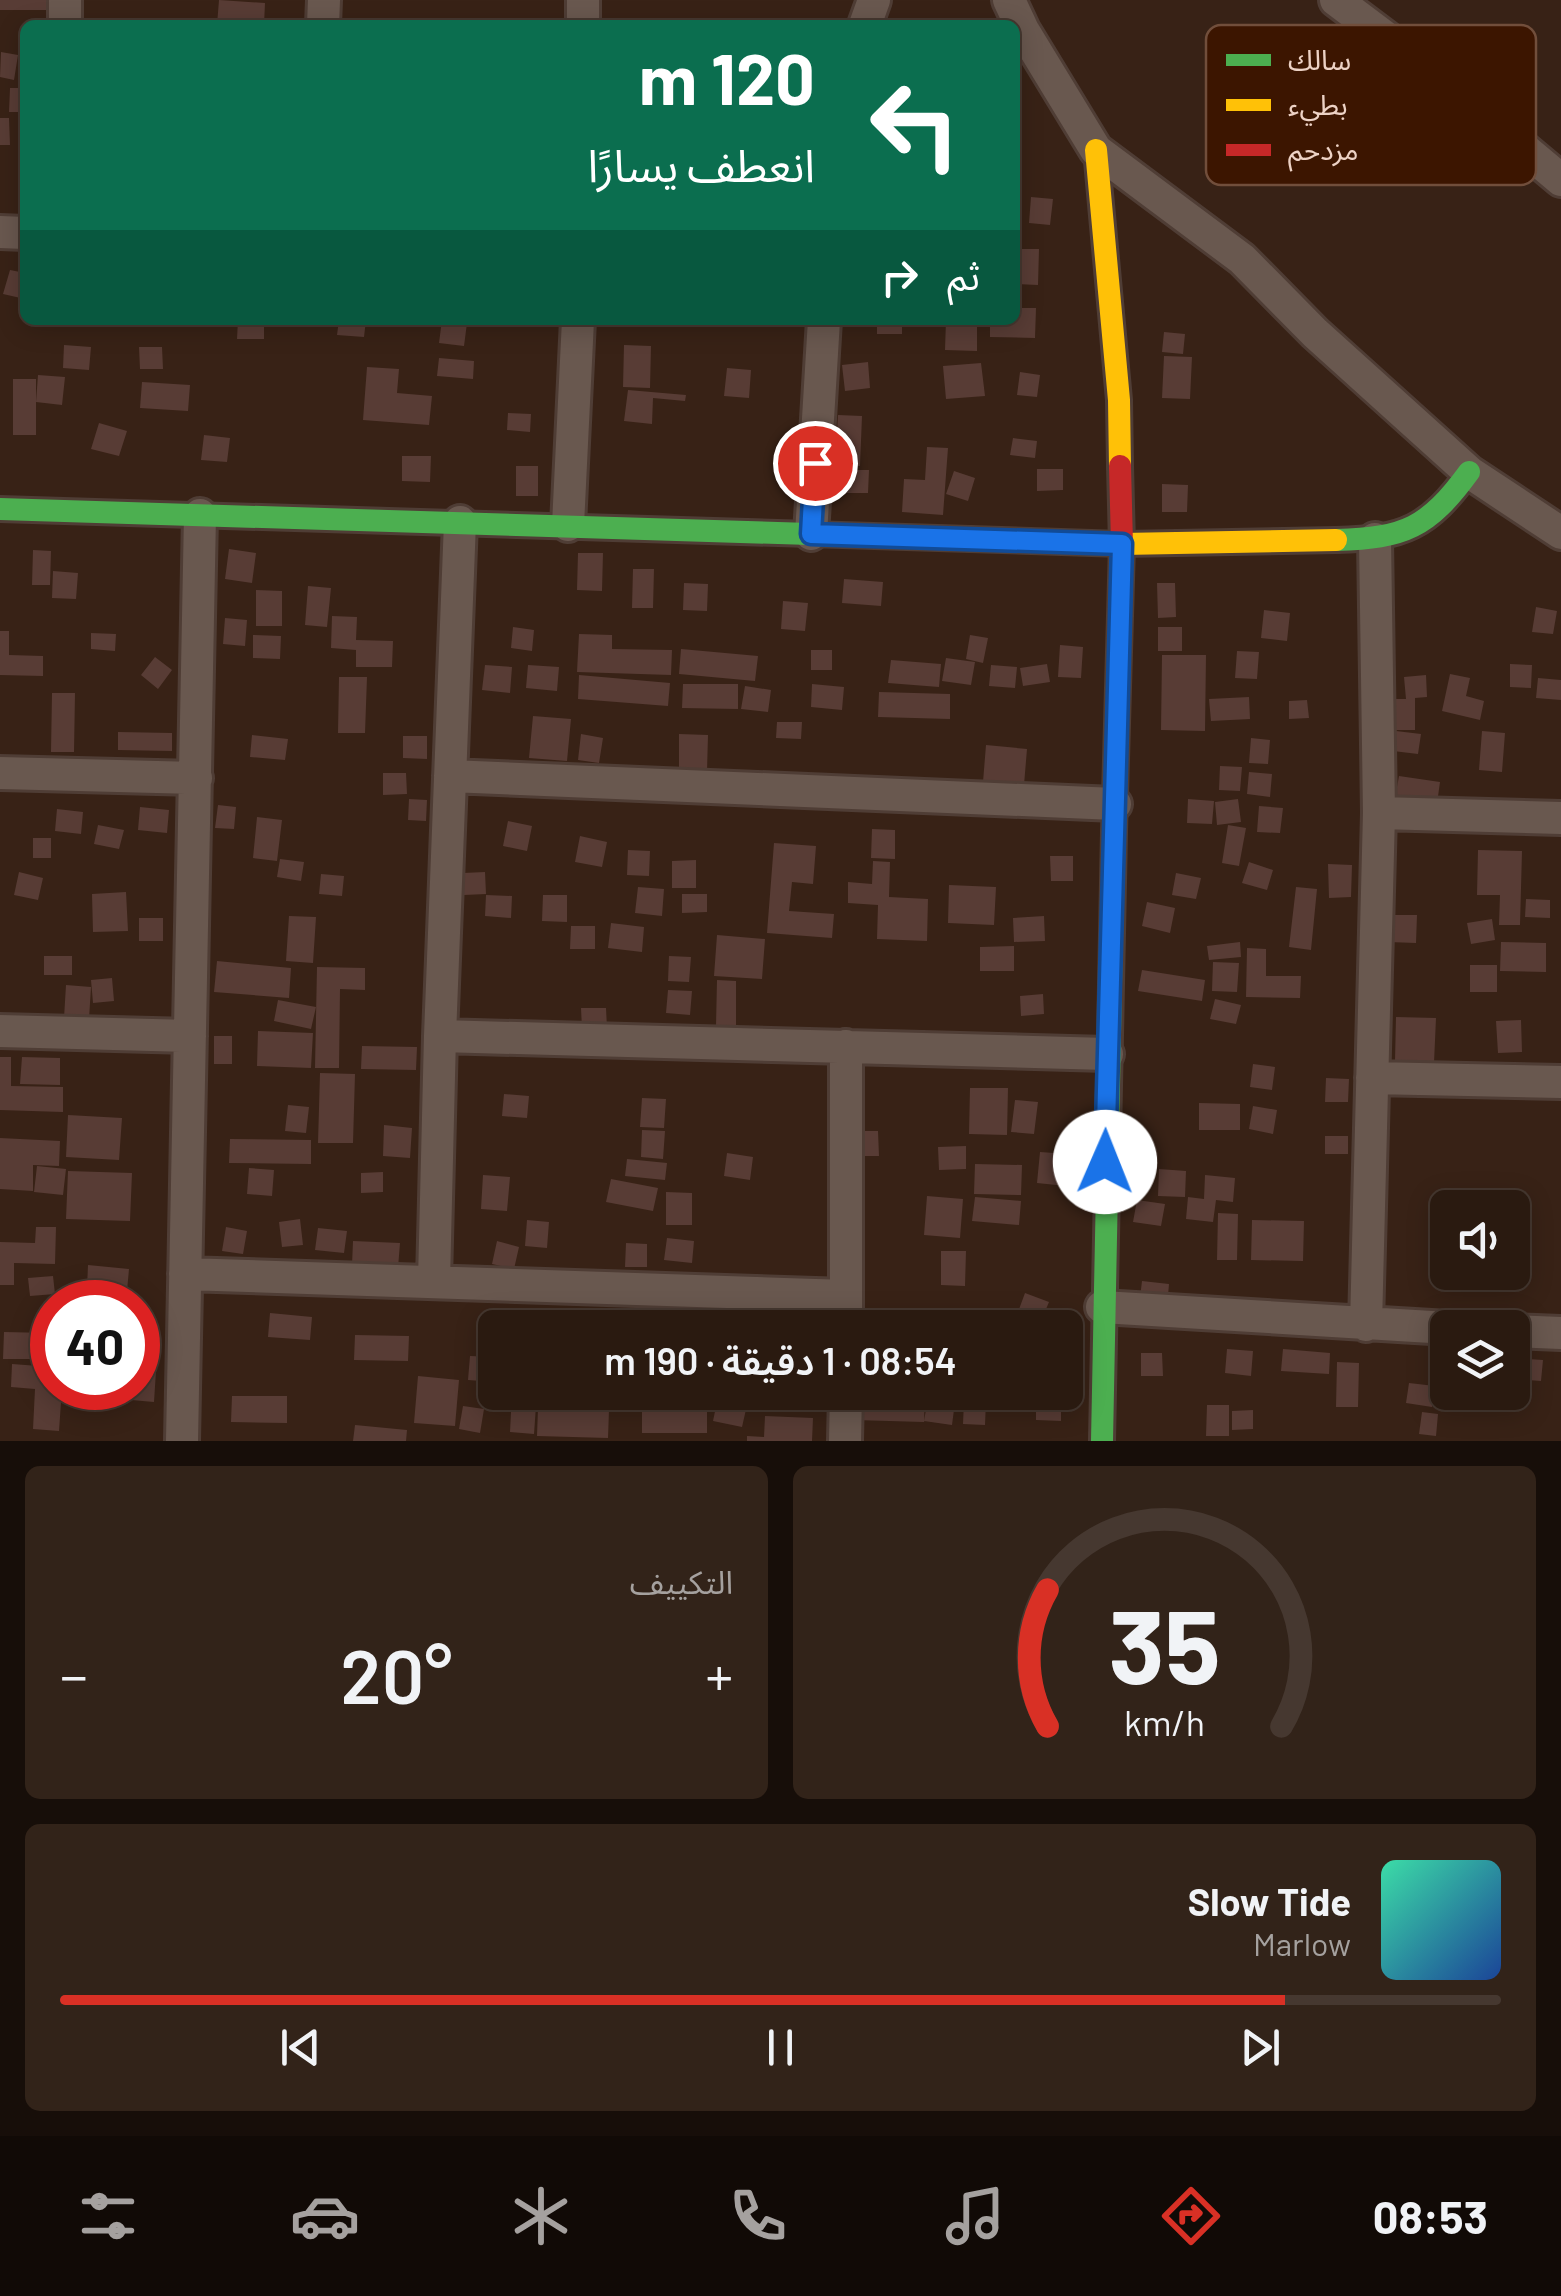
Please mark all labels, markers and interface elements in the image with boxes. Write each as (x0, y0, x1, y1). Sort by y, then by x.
legend (1206, 25, 1536, 185)
text: 120 m (639, 35, 815, 119)
text: سالك (1288, 42, 1351, 76)
icon: left (850, 60, 980, 190)
text: بطيء (1288, 87, 1348, 126)
text: مزدحم (1288, 132, 1359, 172)
text: انعطف يسارًا (587, 137, 815, 191)
icon: right (872, 250, 927, 305)
text: ثم (947, 252, 980, 298)
pin (773, 421, 858, 506)
icon: arrive (788, 436, 843, 491)
position arrow (1053, 1110, 1157, 1214)
map controls (1430, 1190, 1530, 1410)
button: sound (1430, 1190, 1530, 1290)
speed limit sign: 40 (30, 1280, 160, 1410)
button: layers (1430, 1310, 1530, 1410)
text: 08:54 · 1 دقيقة · 190 m (604, 1337, 957, 1383)
text: التكييف (630, 1562, 733, 1600)
text: 35 (1108, 1580, 1221, 1705)
text: 20° (340, 1629, 453, 1719)
text: − (60, 1641, 88, 1707)
text: + (705, 1641, 733, 1707)
text: km/h (1124, 1700, 1205, 1743)
text: Slow Tide (1188, 1878, 1351, 1924)
text: Marlow (1253, 1924, 1351, 1962)
icon: previous (273, 2020, 328, 2075)
icon: pause (753, 2020, 808, 2075)
icon: next (1233, 2020, 1288, 2075)
icon: filters (73, 2181, 143, 2251)
icon: car (290, 2181, 360, 2251)
icon: climate (506, 2181, 576, 2251)
icon: phone (723, 2181, 793, 2251)
icon: music (940, 2181, 1010, 2251)
icon: directions (1156, 2181, 1226, 2251)
text: 08:53 (1373, 2189, 1488, 2243)

